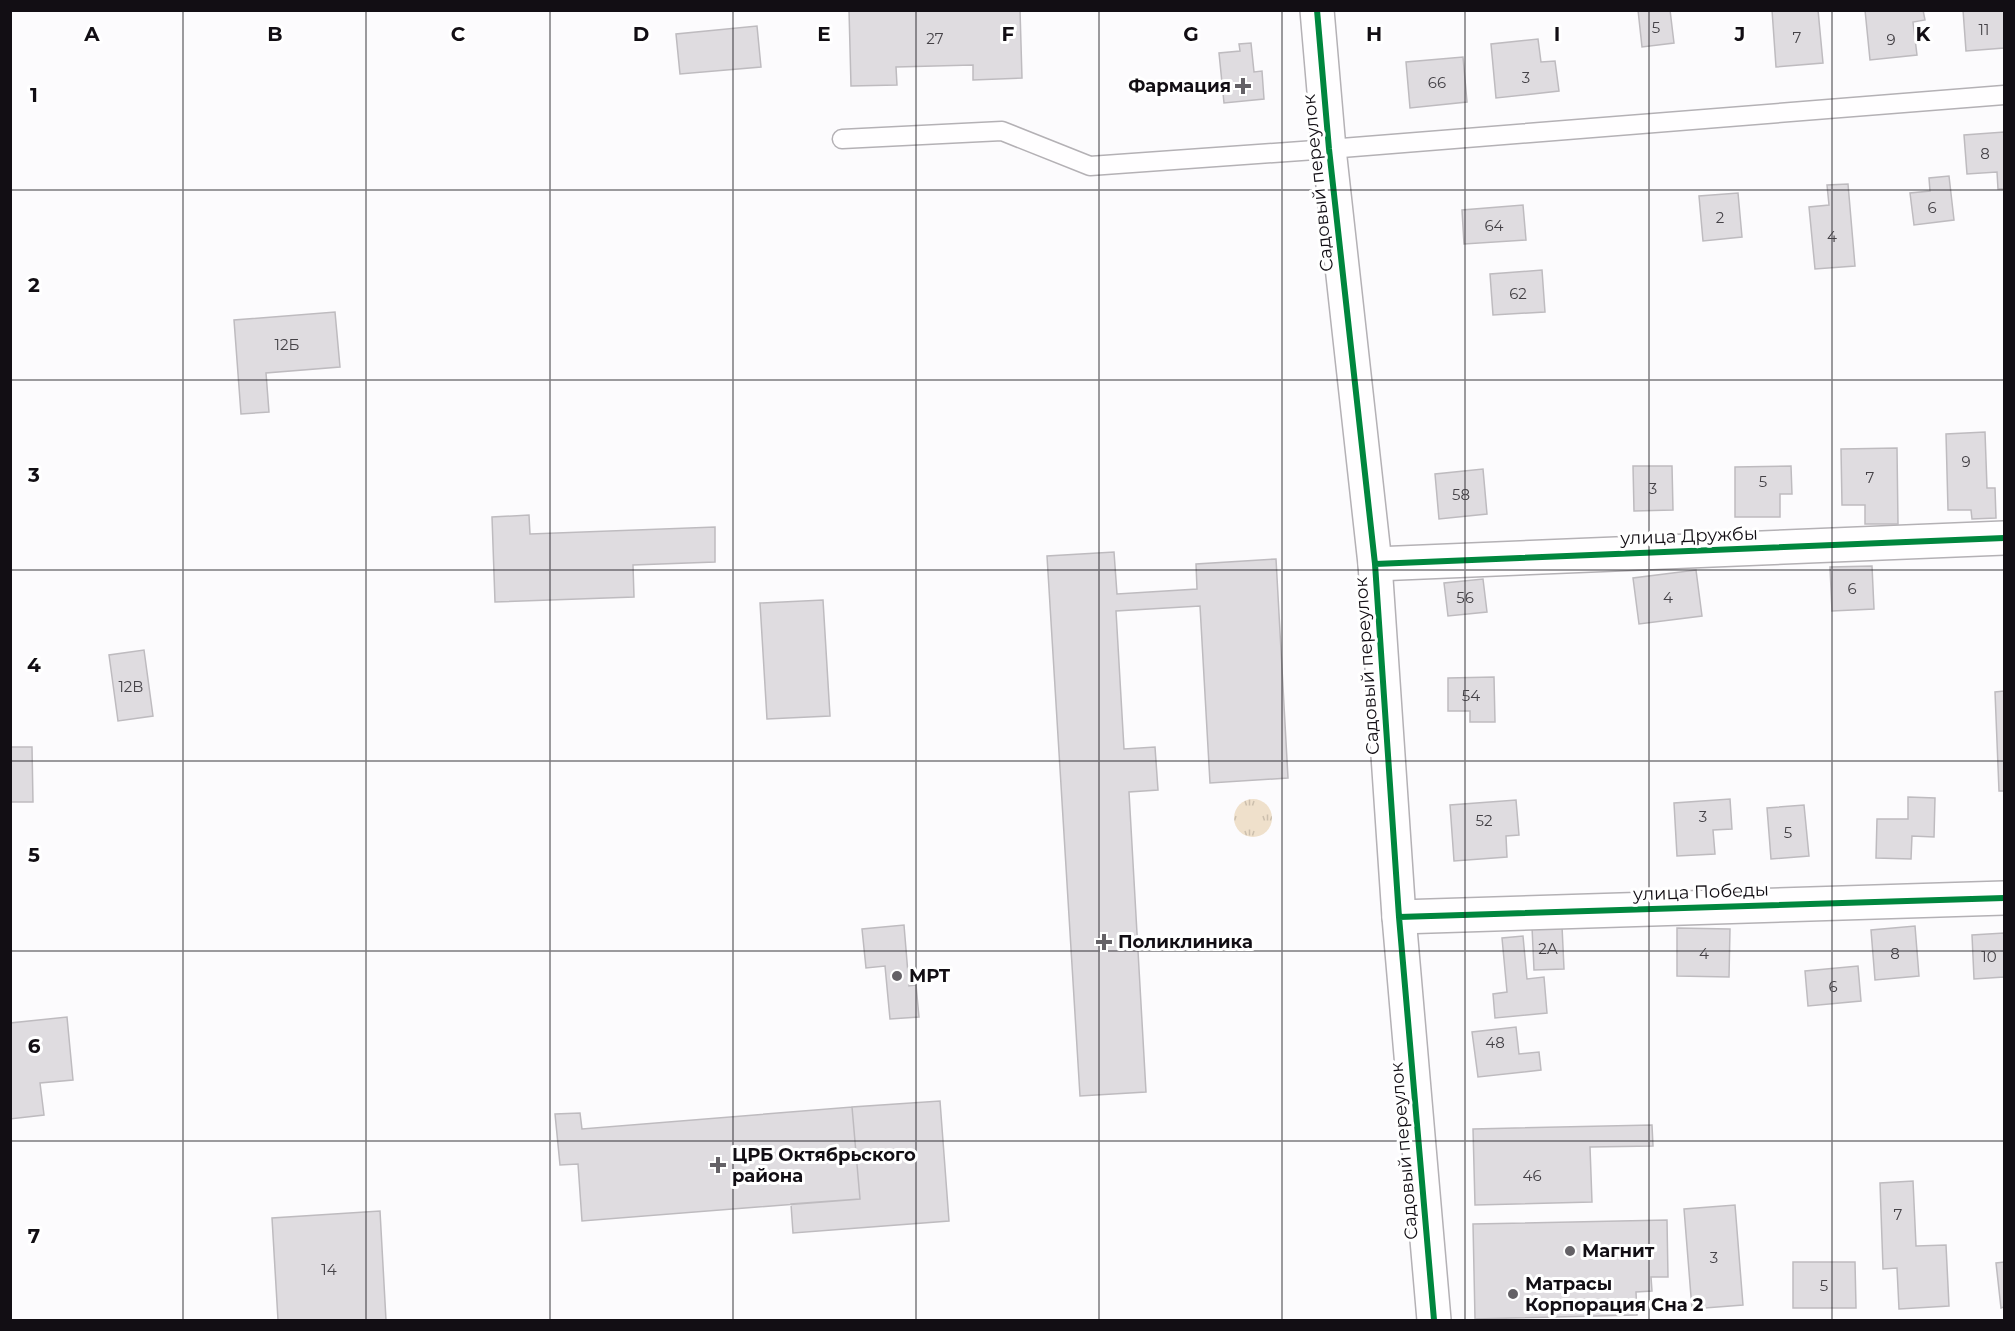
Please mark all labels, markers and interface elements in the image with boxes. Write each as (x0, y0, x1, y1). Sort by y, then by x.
house number: 5 (1652, 18, 1660, 37)
house number: 11 (1979, 20, 1989, 39)
text: A (83, 22, 100, 46)
text: B (267, 22, 283, 46)
text: C (451, 22, 466, 46)
text: D (633, 22, 649, 46)
text: E (817, 22, 831, 46)
text: F (1002, 22, 1015, 46)
text: G (1183, 22, 1199, 46)
text: H (1366, 22, 1382, 46)
text: I (1554, 22, 1560, 46)
text: J (1734, 22, 1745, 46)
text: K (1916, 22, 1932, 46)
house number: 7 (1793, 28, 1802, 47)
house number: 27 (926, 29, 944, 48)
house number: 9 (1886, 30, 1896, 49)
house number: 3 (1522, 68, 1530, 87)
house number: 66 (1428, 73, 1446, 92)
place label: Фармация (1128, 75, 1231, 97)
marker: Фармация (1236, 79, 1250, 93)
text: 1 (30, 83, 38, 107)
street label: Садовый переулок (1298, 93, 1338, 273)
house number: 8 (1980, 144, 1990, 163)
house number: 6 (1927, 198, 1937, 217)
house number: 2 (1716, 208, 1724, 227)
house number: 64 (1484, 216, 1504, 235)
house number: 4 (1827, 227, 1837, 246)
text: 2 (28, 273, 40, 297)
house number: 62 (1509, 284, 1527, 303)
house number: 12Б (275, 335, 300, 354)
house number: 9 (1961, 452, 1971, 471)
text: 3 (27, 463, 40, 487)
house number: 7 (1866, 468, 1875, 487)
house number: 5 (1759, 472, 1767, 491)
house number: 3 (1649, 479, 1657, 498)
house number: 58 (1452, 485, 1470, 504)
street label: улица Дружбы (1619, 523, 1758, 549)
street label: Садовый переулок (1350, 576, 1384, 756)
house number: 6 (1847, 579, 1857, 598)
house number: 56 (1456, 588, 1474, 607)
house number: 4 (1663, 588, 1673, 607)
text: 4 (27, 653, 41, 677)
house number: 12В (118, 677, 144, 696)
house number: 54 (1462, 686, 1480, 705)
house number: 3 (1699, 807, 1707, 826)
house number: 52 (1476, 811, 1492, 830)
house number: 5 (1784, 823, 1792, 842)
text: 5 (28, 843, 40, 867)
street label: улица Победы (1632, 879, 1769, 905)
place label: Поликлиника (1118, 931, 1253, 953)
marker: Поликлиника (1095, 933, 1113, 951)
house number: 2А (1538, 939, 1558, 958)
house number: 4 (1699, 944, 1709, 963)
house number: 8 (1890, 944, 1900, 963)
house number: 10 (1981, 947, 1997, 966)
place label: МРТ (909, 965, 951, 987)
marker: МРТ (890, 969, 904, 983)
house number: 6 (1828, 977, 1838, 996)
house number: 48 (1485, 1033, 1505, 1052)
text: 6 (28, 1034, 41, 1058)
street label: Садовый переулок (1385, 1061, 1423, 1241)
place label: ЦРБ Октябрьского района (732, 1144, 916, 1187)
marker: ЦРБ Октябрьского района (709, 1156, 727, 1174)
house number: 46 (1522, 1166, 1542, 1185)
house number: 7 (1894, 1205, 1903, 1224)
text: 7 (28, 1224, 40, 1248)
place label: Магнит (1582, 1240, 1655, 1262)
marker: Магнит (1563, 1244, 1577, 1258)
house number: 3 (1710, 1248, 1718, 1267)
house number: 14 (321, 1260, 337, 1279)
place label: Матрасы Корпорация Сна 2 (1525, 1273, 1704, 1316)
house number: 5 (1820, 1276, 1828, 1295)
marker: Матрасы Корпорация Сна 2 (1506, 1287, 1520, 1301)

